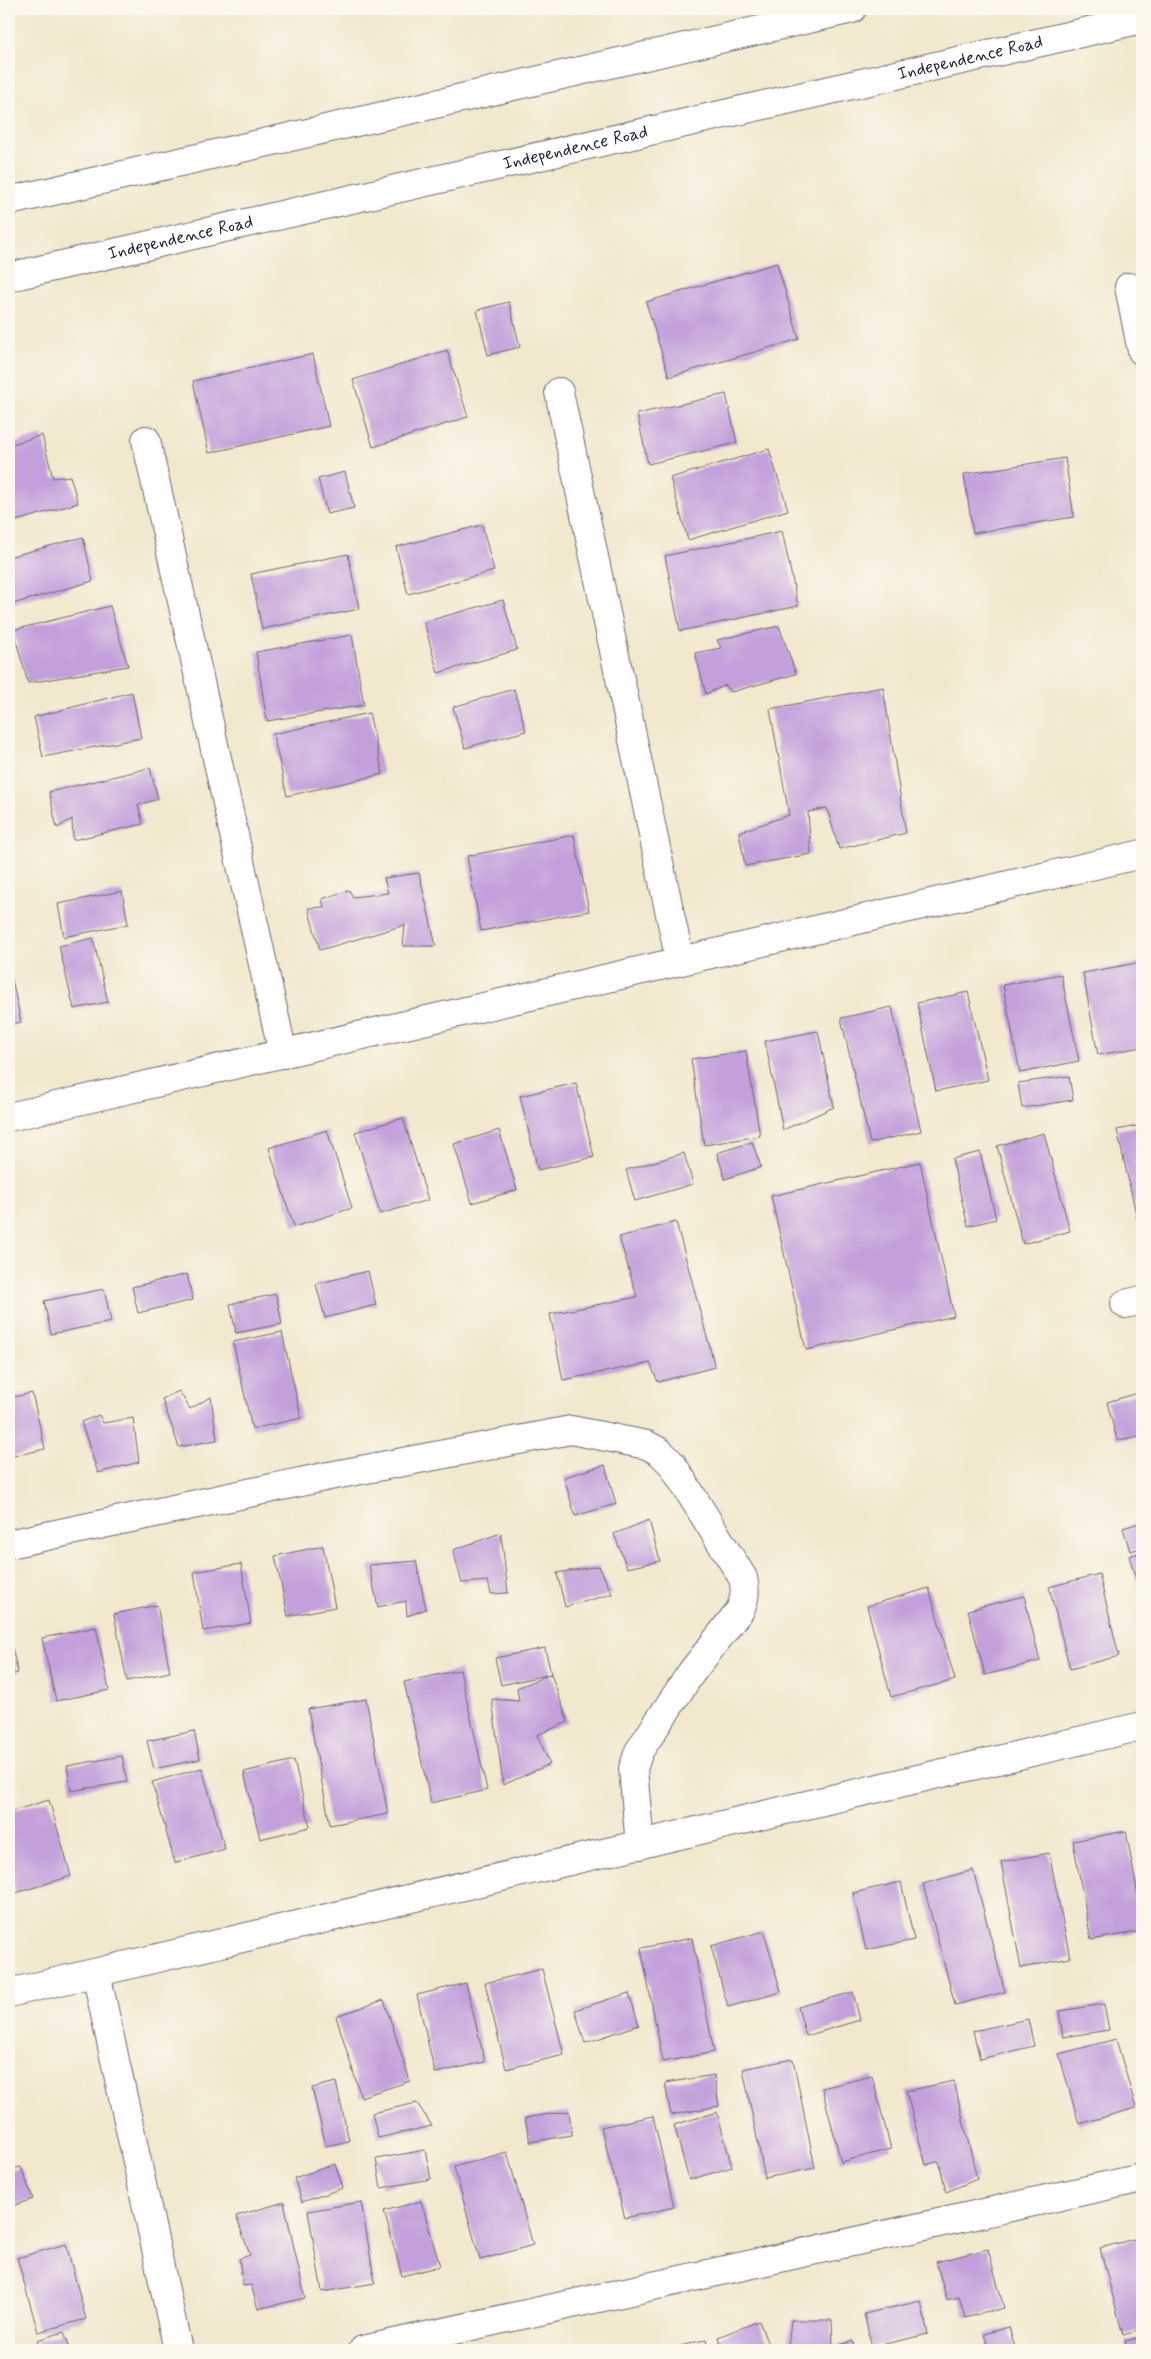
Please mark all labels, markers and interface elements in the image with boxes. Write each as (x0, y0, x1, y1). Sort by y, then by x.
street label: Independence Road (896, 30, 1045, 86)
street label: Independence Road (501, 120, 650, 176)
street label: Independence Road (106, 210, 255, 266)

